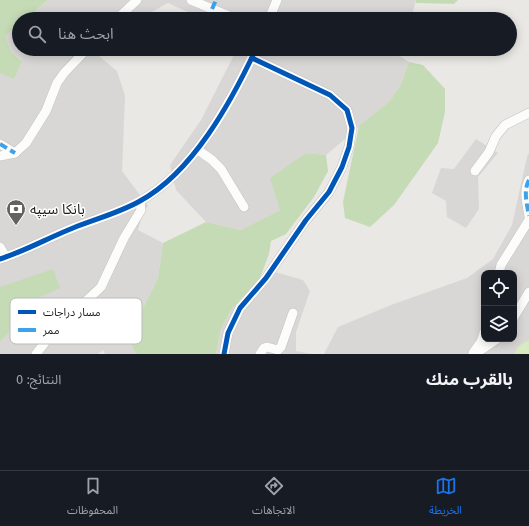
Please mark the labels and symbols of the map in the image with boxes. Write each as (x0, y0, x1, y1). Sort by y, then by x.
bank icon: بانکا سیپە (5, 198, 27, 226)
place label: بانکا سیپە (30, 201, 85, 219)
legend (10, 298, 142, 344)
text: مسار دراجات (43, 306, 101, 319)
text: ممر (42, 324, 60, 337)

